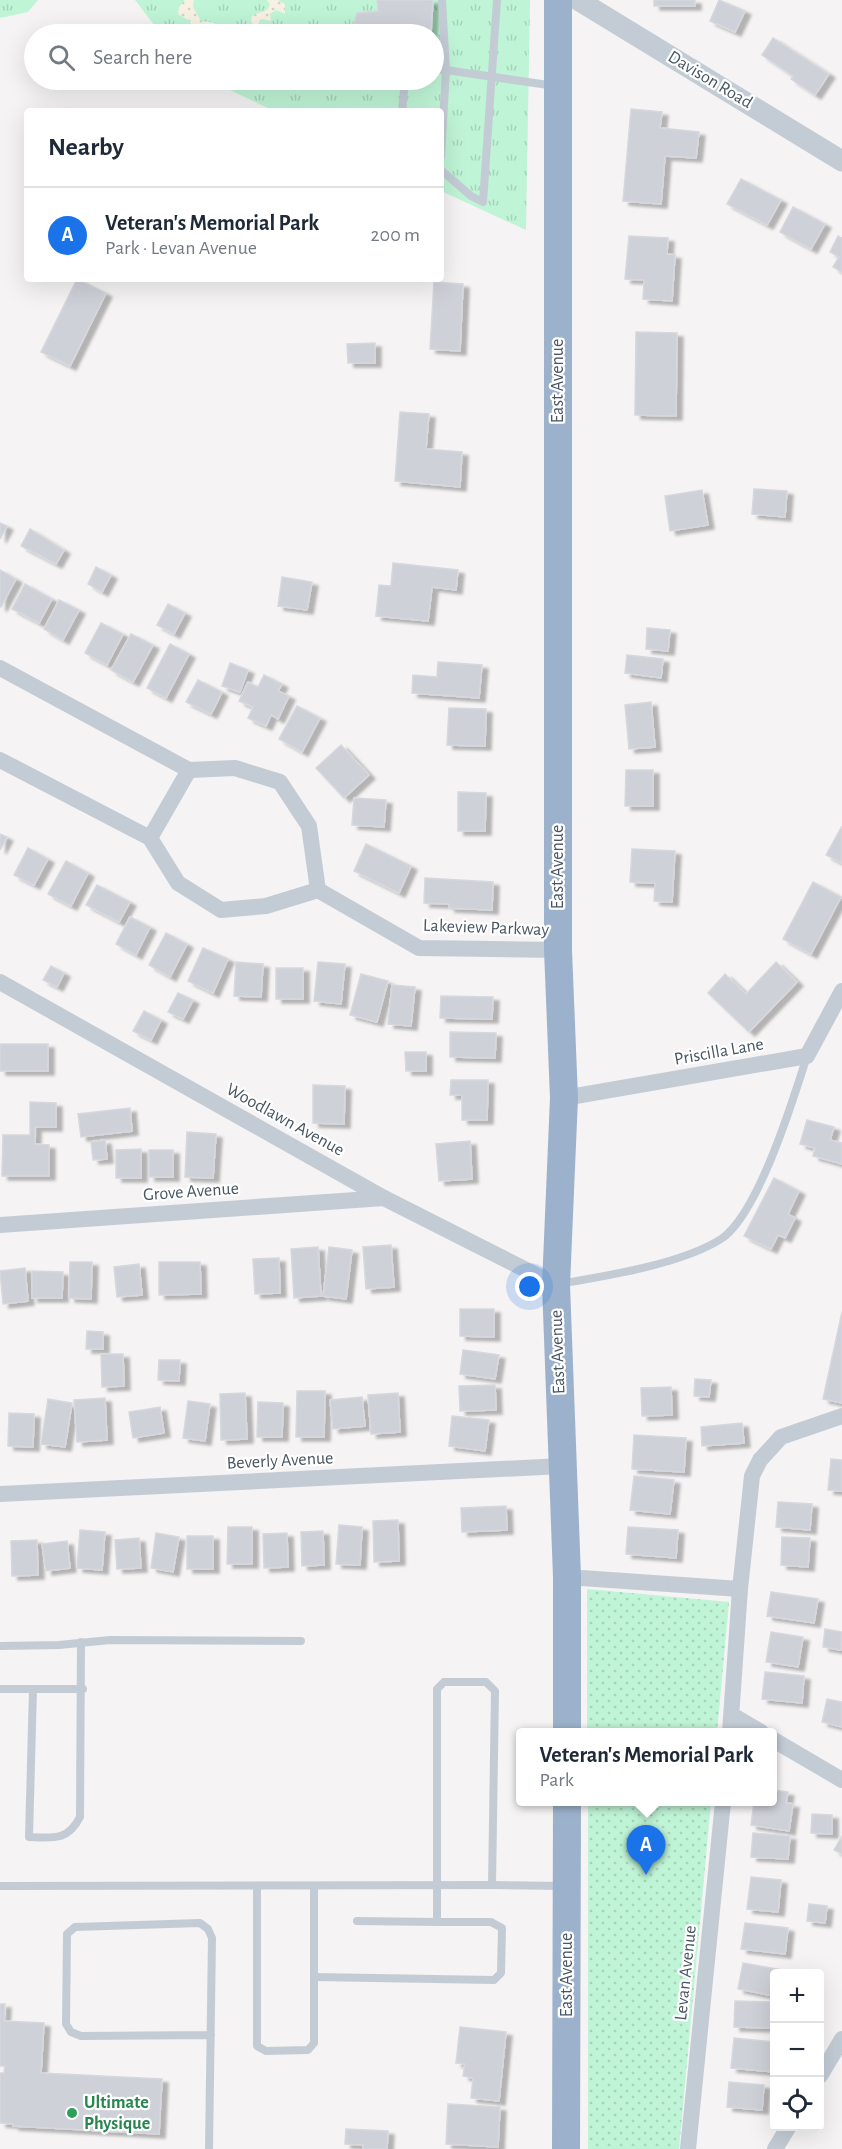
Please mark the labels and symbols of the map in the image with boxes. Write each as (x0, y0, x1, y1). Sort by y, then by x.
street label: Davison Road (665, 48, 755, 112)
street label: East Avenue (549, 339, 567, 423)
street label: East Avenue (549, 825, 567, 909)
street label: Lakeview Parkway (423, 917, 550, 939)
street label: Priscilla Lane (673, 1035, 765, 1069)
street label: Woodlawn Avenue (223, 1080, 347, 1160)
street label: Grove Avenue (143, 1180, 239, 1204)
your location (515, 1272, 544, 1301)
street label: East Avenue (548, 1309, 568, 1395)
street label: Beverly Avenue (226, 1449, 334, 1473)
pin: A (626, 1826, 666, 1875)
street label: Levan Avenue (672, 1924, 700, 2022)
street label: East Avenue (558, 1933, 576, 2017)
place label: Ultimate Physique (84, 2094, 150, 2133)
marker: Ultimate Physique (65, 2106, 79, 2120)

